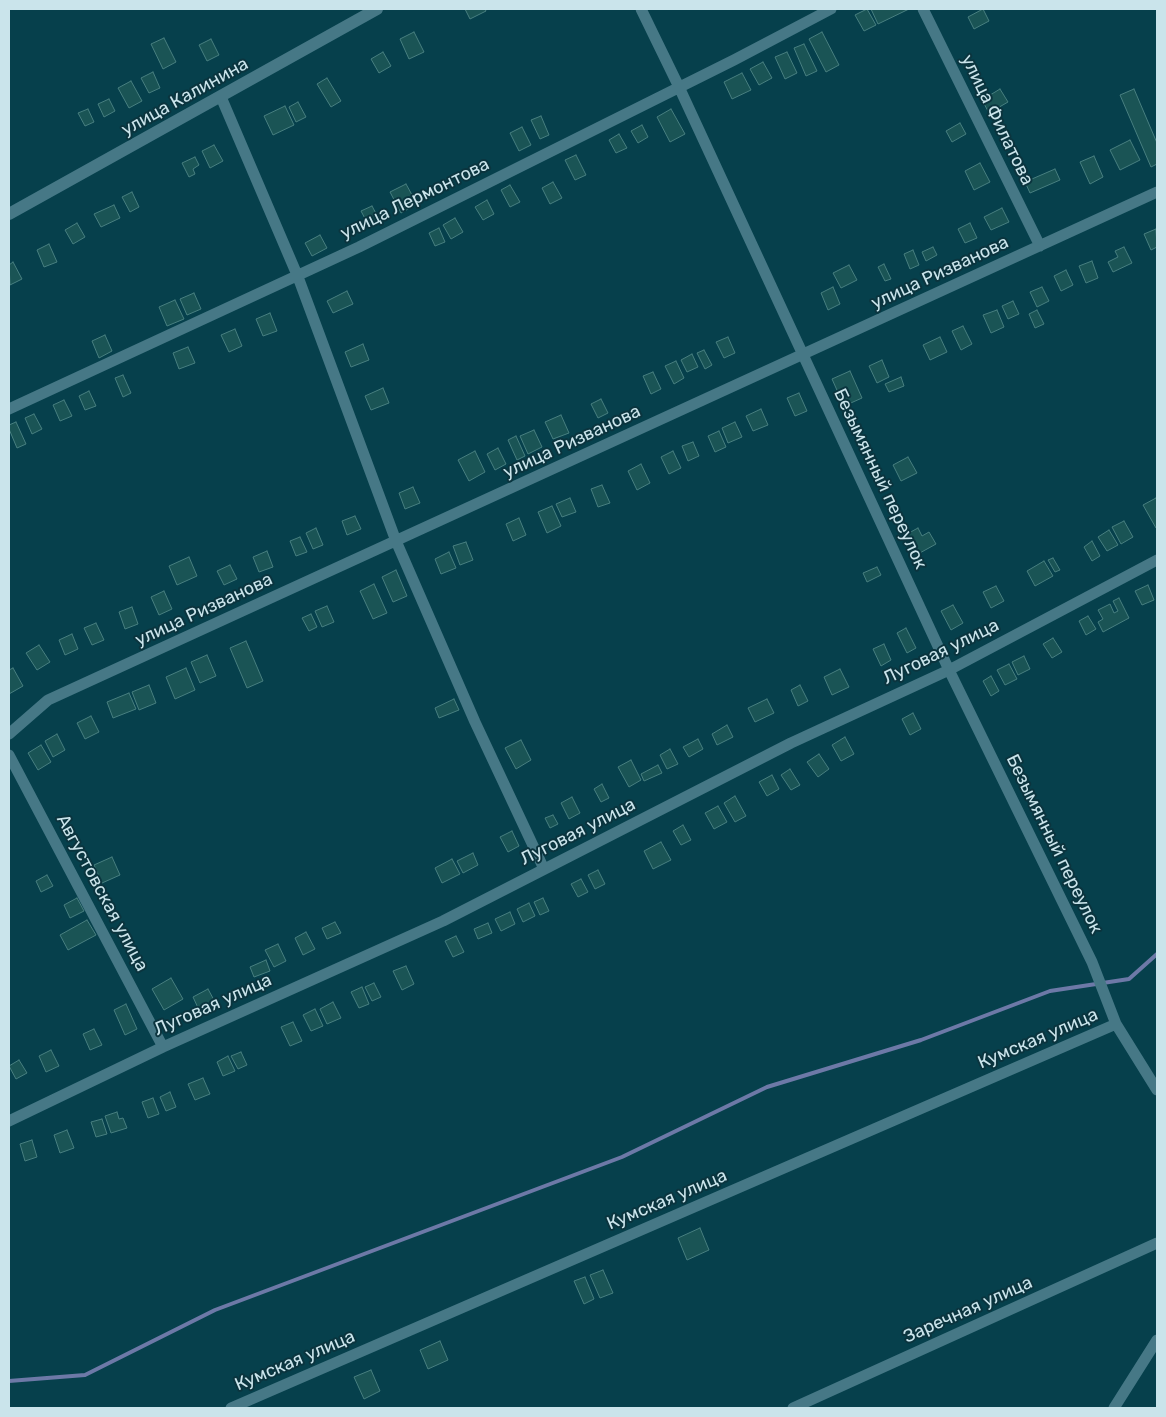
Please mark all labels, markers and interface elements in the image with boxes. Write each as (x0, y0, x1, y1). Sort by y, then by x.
street label: улица Филатова (956, 51, 1038, 189)
street label: улица Калинина (118, 53, 252, 141)
street label: улица Лермонтова (337, 154, 493, 244)
street label: улица Ризванова (868, 232, 1012, 314)
street label: Безымянный переулок (829, 385, 931, 573)
street label: улица Ризванова (500, 401, 644, 483)
street label: улица Ризванова (132, 569, 276, 651)
street label: Луговая улица (879, 615, 1003, 689)
street label: Безымянный переулок (1001, 751, 1107, 937)
street label: Луговая улица (517, 794, 639, 870)
street label: Августовская улица (51, 811, 153, 975)
street label: Луговая улица (151, 969, 275, 1041)
street label: Кумская улица (975, 1004, 1101, 1074)
street label: Кумская улица (604, 1165, 730, 1235)
street label: Заречная улица (900, 1272, 1036, 1348)
street label: Кумская улица (232, 1326, 358, 1396)

